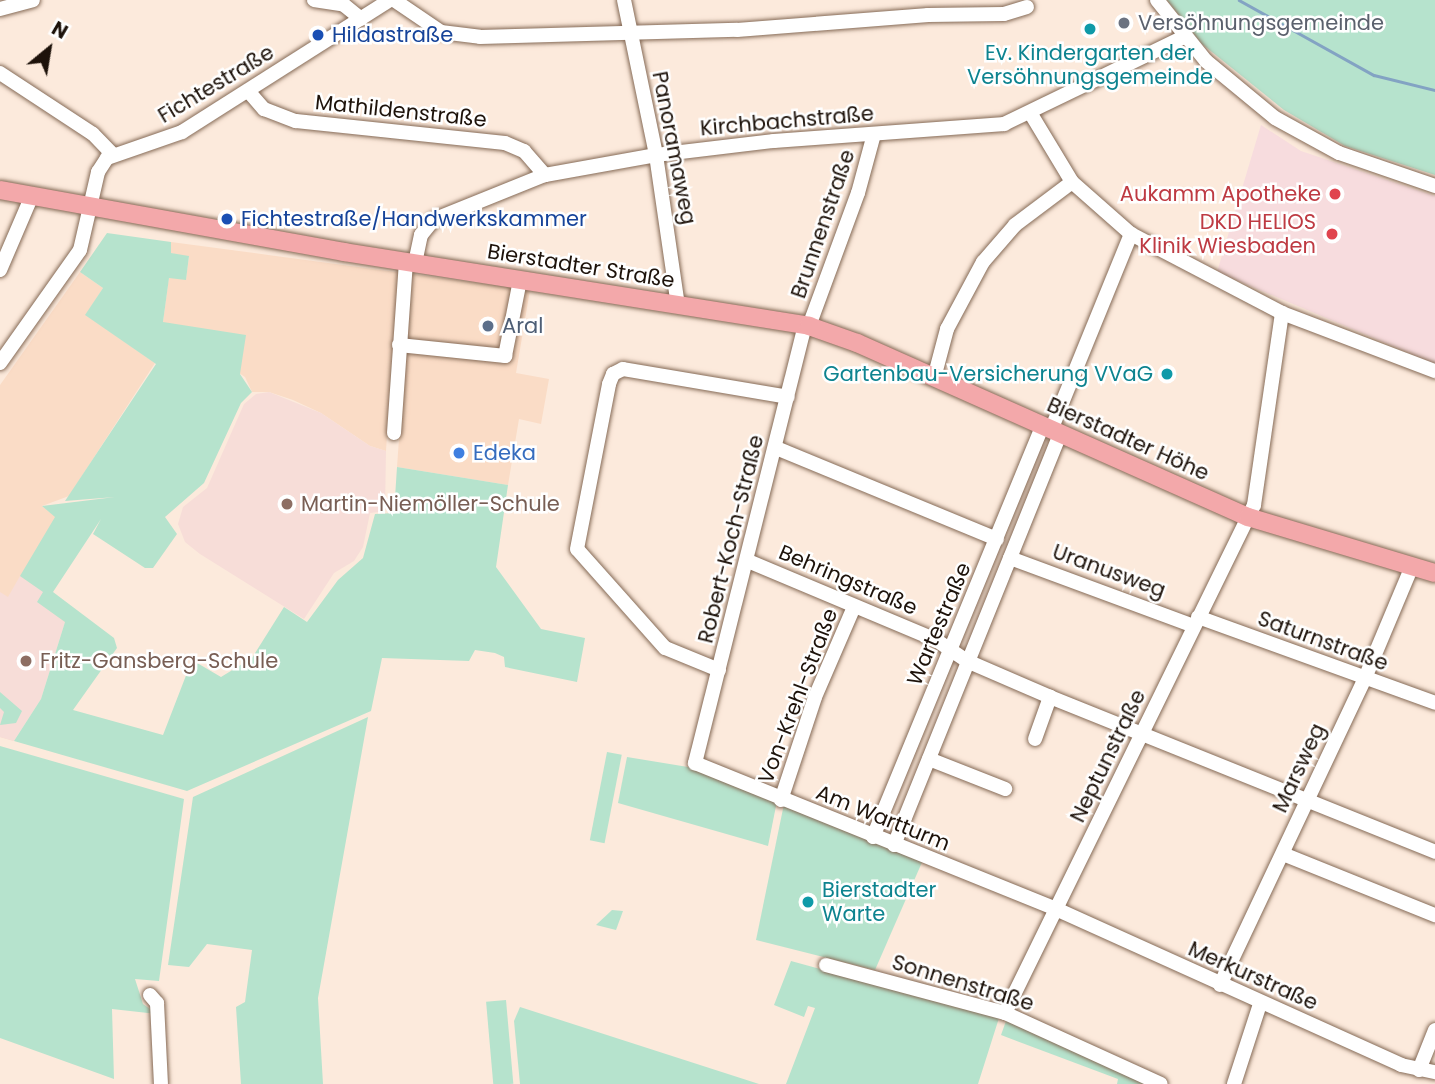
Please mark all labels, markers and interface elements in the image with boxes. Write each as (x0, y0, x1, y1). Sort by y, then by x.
place label: Versöhnungsgemeinde (1138, 10, 1384, 36)
north arrow (14, 14, 84, 84)
text: N (47, 15, 73, 46)
marker: Versöhnungsgemeinde (1116, 15, 1132, 31)
marker: Ev. Kindergarten der Versöhnungsgemeinde (1082, 21, 1098, 37)
place label: Hildastraße (332, 22, 453, 48)
marker: Hildastraße (310, 27, 326, 43)
street label: Fichtestraße (154, 40, 278, 128)
place label: Ev. Kindergarten der Versöhnungsgemeinde (967, 40, 1213, 90)
street label: Panoramaweg (647, 69, 701, 227)
street label: Mathildenstraße (314, 89, 488, 133)
street label: Kirchbachstraße (699, 101, 875, 141)
street label: Brunnenstraße (786, 146, 860, 302)
place label: Aukamm Apotheke (1120, 181, 1321, 207)
marker: Aukamm Apotheke (1327, 186, 1343, 202)
place label: Fichtestraße/Handwerkskammer (241, 206, 587, 232)
place label: DKD HELIOS Klinik Wiesbaden (1139, 209, 1316, 259)
marker: Fichtestraße/Handwerkskammer (219, 211, 235, 227)
marker: DKD HELIOS Klinik Wiesbaden (1322, 224, 1342, 244)
street label: Bierstadter Straße (486, 239, 676, 293)
place label: Aral (502, 313, 543, 339)
marker: Aral (480, 318, 496, 334)
place label: Gartenbau-Versicherung VVaG (823, 361, 1153, 387)
marker: Gartenbau-Versicherung VVaG (1159, 366, 1175, 382)
street label: Bierstadter Höhe (1043, 392, 1213, 486)
street label: Robert-Koch-Straße (693, 432, 769, 646)
place label: Edeka (473, 440, 536, 466)
marker: Edeka (451, 445, 467, 461)
place label: Martin-Niemöller-Schule (301, 491, 560, 517)
marker: Martin-Niemöller-Schule (279, 496, 295, 512)
street label: Uranusweg (1049, 539, 1169, 603)
street label: Behringstraße (775, 540, 921, 620)
street label: Wartestraße (902, 559, 976, 689)
street label: Von-Krehl-Straße (753, 605, 843, 787)
street label: Saturnstraße (1254, 606, 1392, 676)
place label: Fritz-Gansberg-Schule (40, 648, 278, 674)
marker: Fritz-Gansberg-Schule (18, 653, 34, 669)
street label: Neptunstraße (1065, 686, 1151, 826)
street label: Marsweg (1267, 719, 1331, 817)
street label: Am Wartturm (812, 780, 954, 856)
place label: Bierstadter Warte (822, 877, 936, 927)
marker: Bierstadter Warte (800, 894, 816, 910)
street label: Merkurstraße (1184, 936, 1322, 1016)
street label: Sonnenstraße (889, 949, 1037, 1017)

